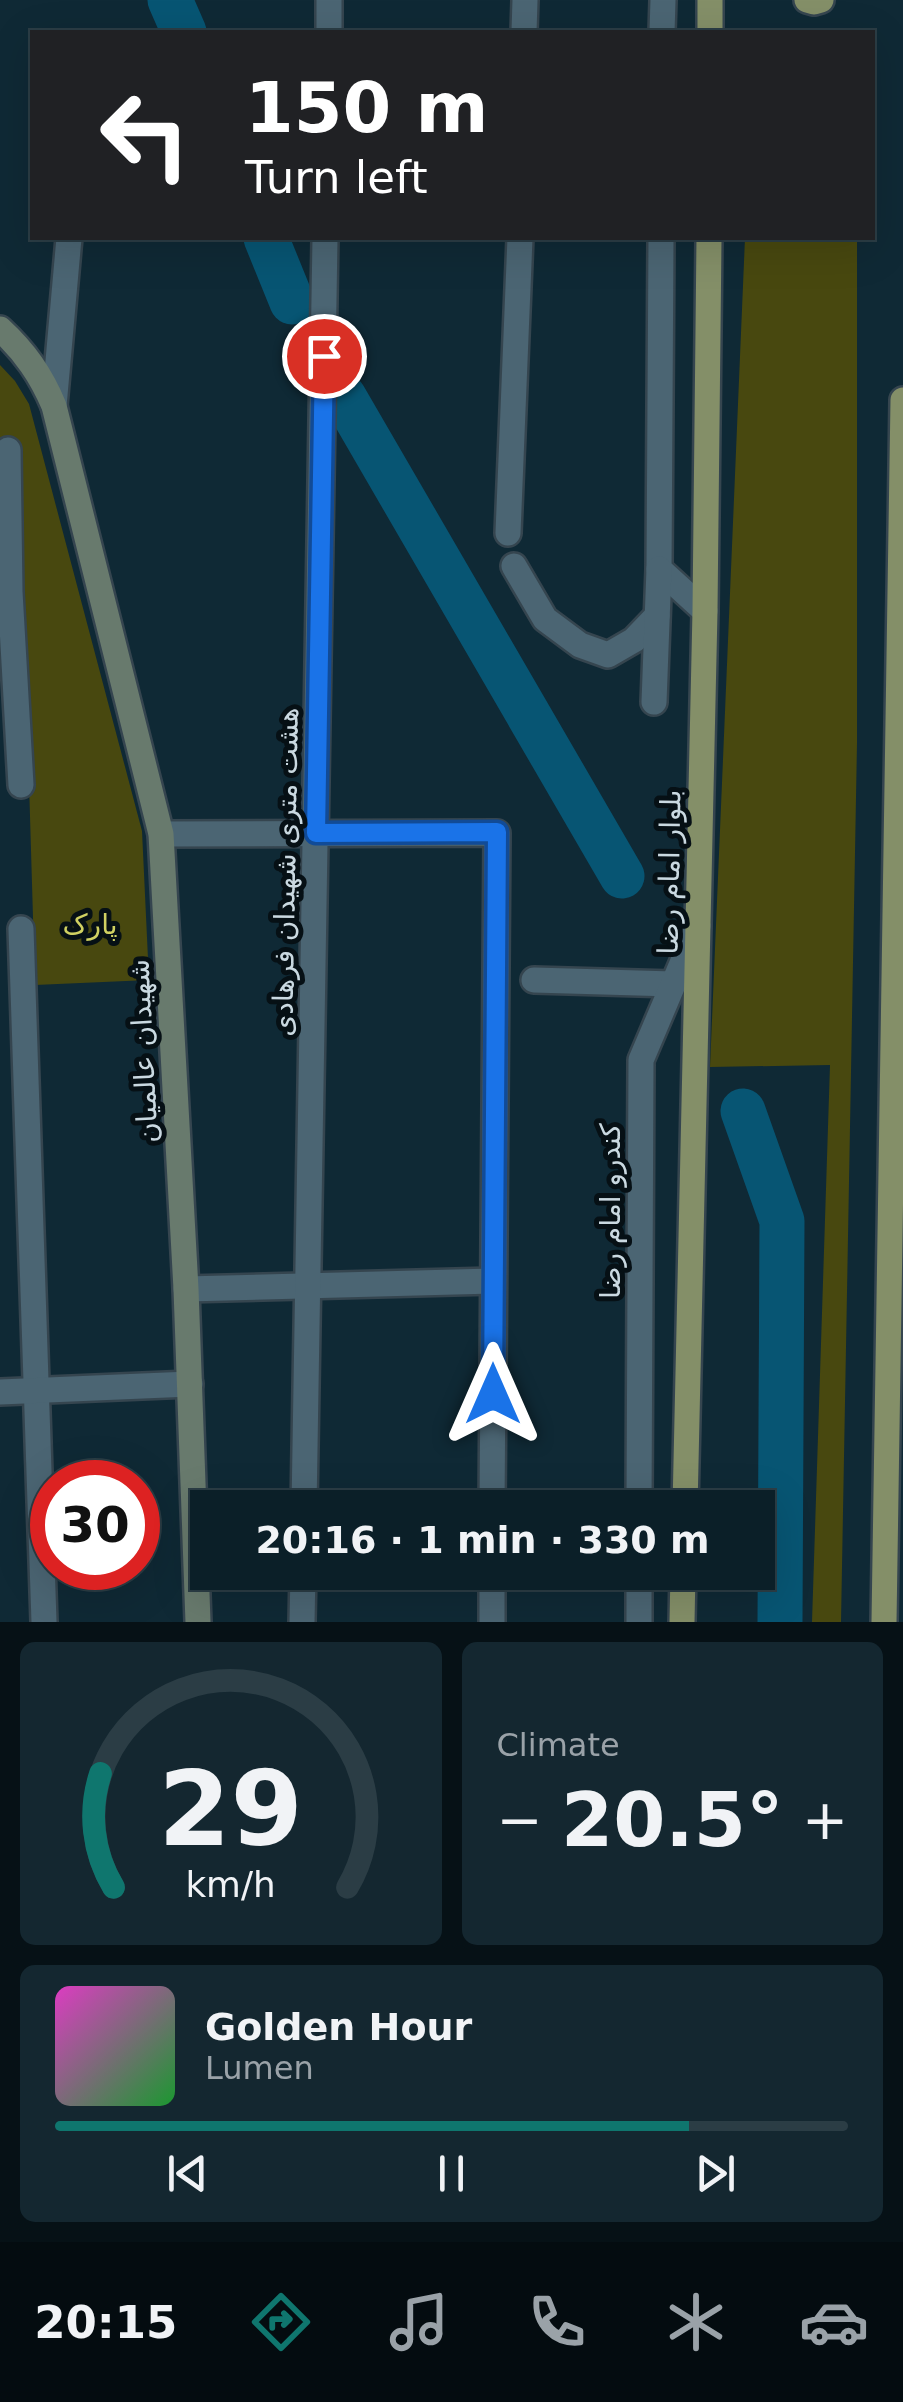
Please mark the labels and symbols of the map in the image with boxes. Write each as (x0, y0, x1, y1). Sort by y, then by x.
pin (282, 314, 367, 399)
street label: هشت متری شهیدان فرهادی (266, 707, 305, 1037)
street label: بلوار امام رضا (652, 789, 687, 955)
park label: پارک (63, 908, 117, 941)
street label: شهیدان عالمیان (122, 958, 165, 1144)
street label: کندرو امام رضا (594, 1122, 627, 1299)
position arrow (441, 1342, 545, 1446)
speed limit sign: 30 (30, 1460, 160, 1590)

